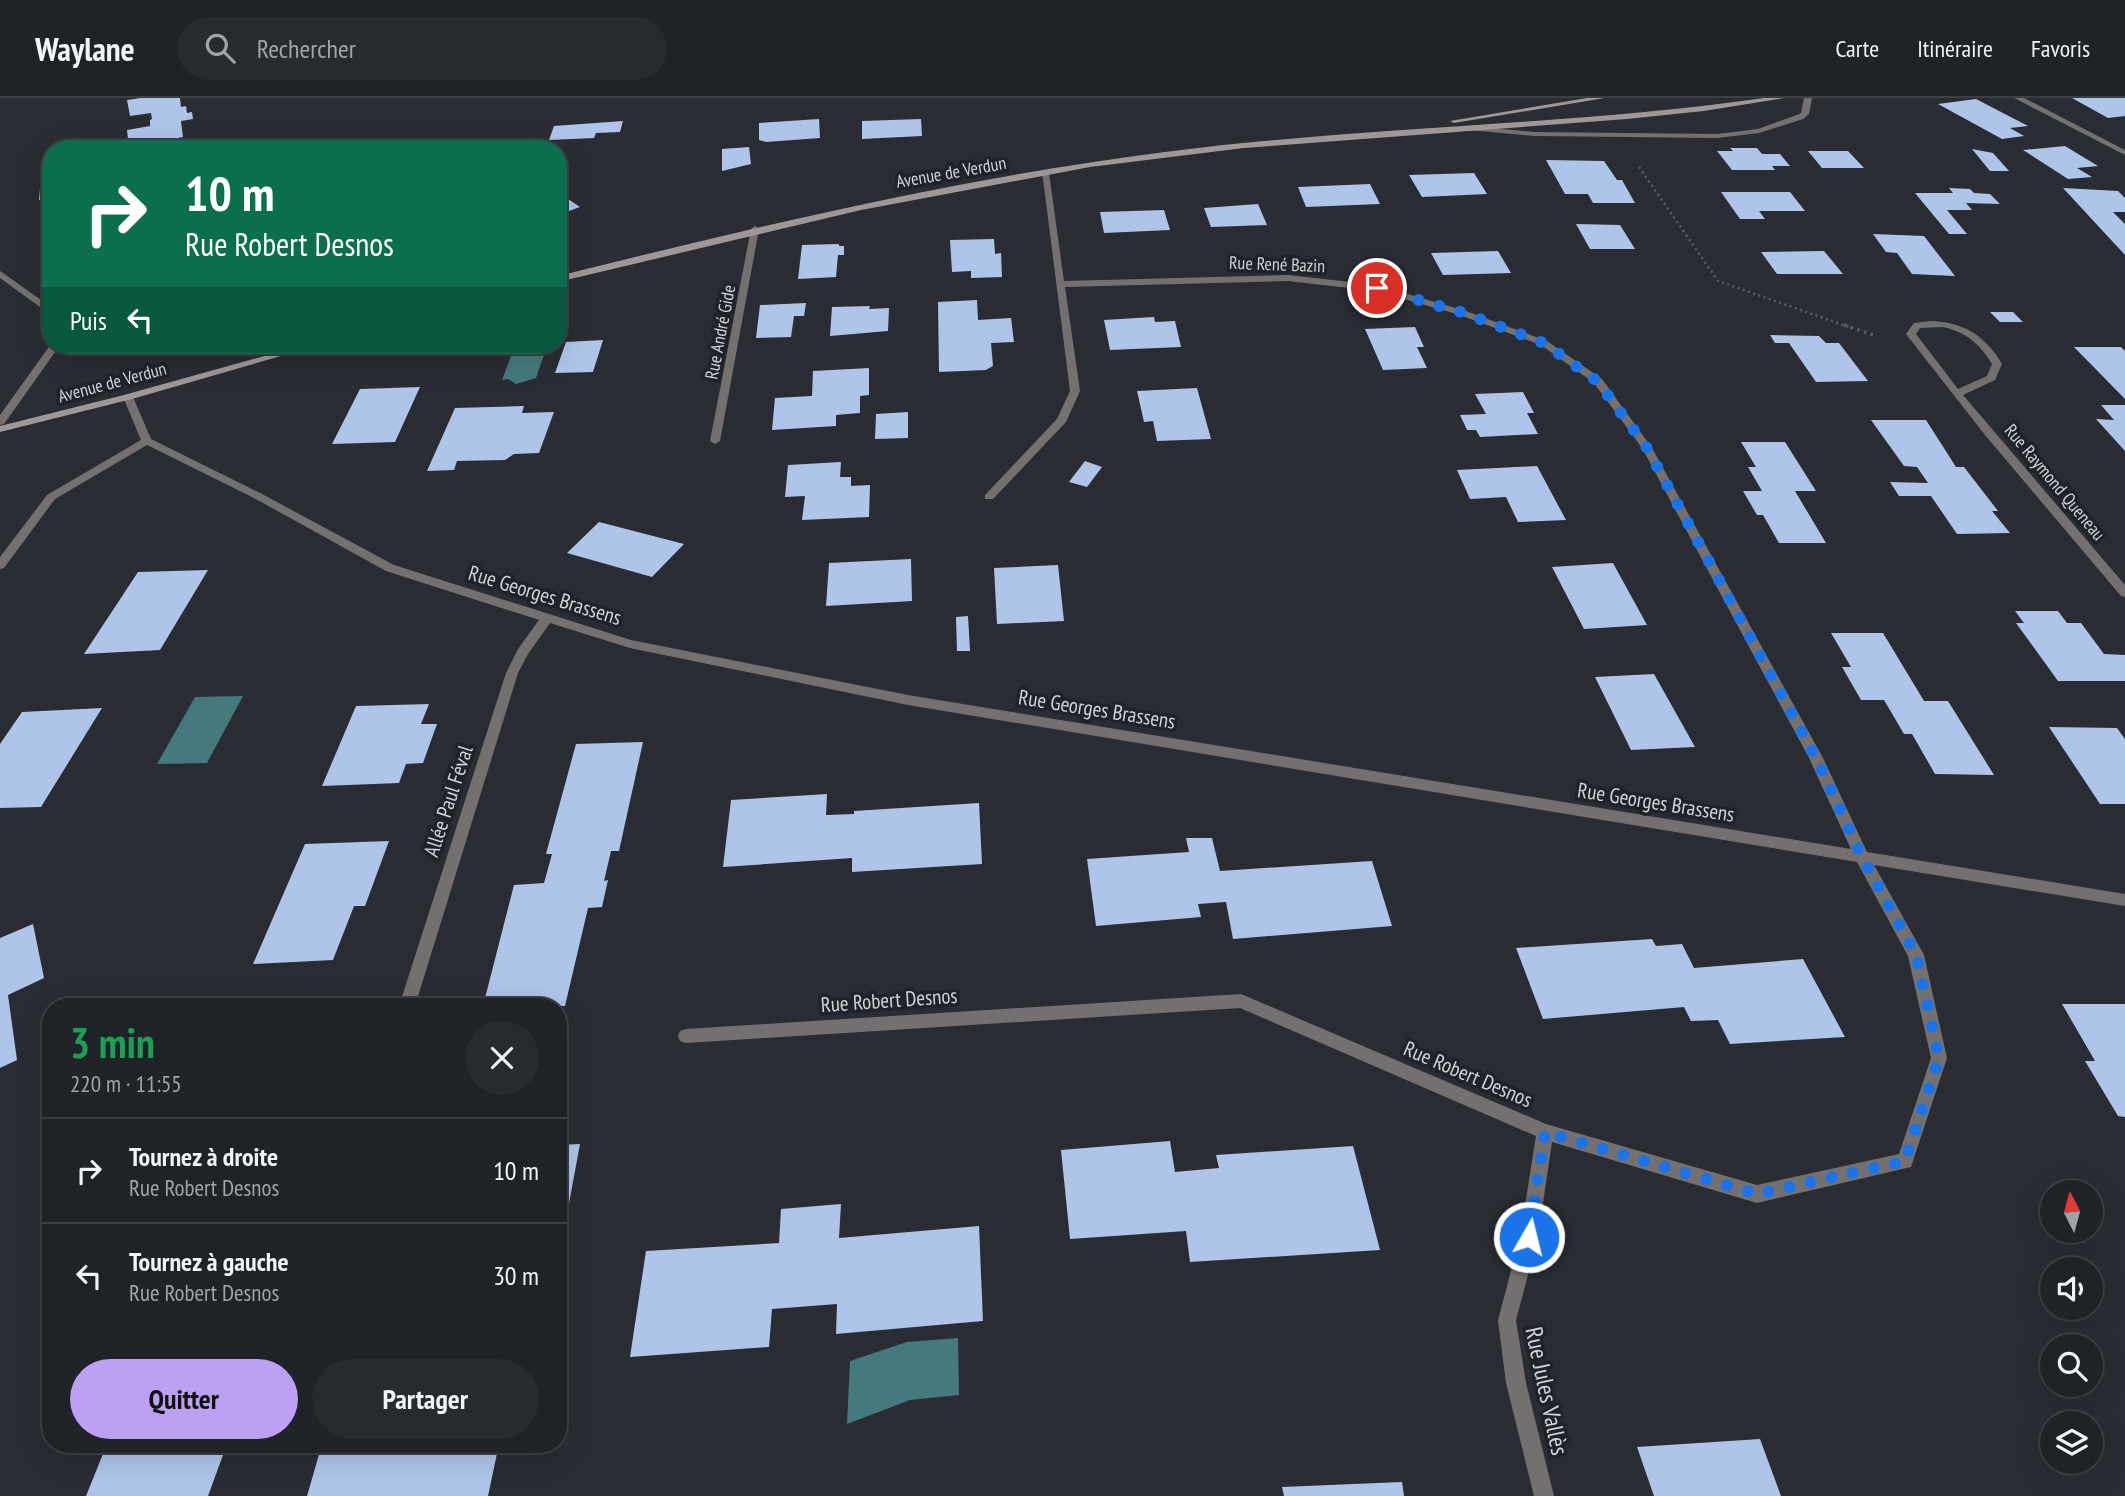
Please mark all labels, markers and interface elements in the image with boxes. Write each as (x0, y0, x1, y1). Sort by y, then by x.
search box (177, 17, 667, 80)
text: Waylane (35, 27, 135, 70)
icon: search (201, 29, 239, 67)
text: Rechercher (257, 32, 356, 65)
text: Carte (1835, 33, 1879, 64)
text: Itinéraire (1917, 33, 1993, 64)
text: Favoris (2031, 33, 2090, 64)
street label: Avenue de Verdun (894, 151, 1008, 193)
text: 10 m (185, 161, 274, 225)
icon: right (70, 168, 161, 259)
text: Rue Robert Desnos (185, 223, 394, 265)
street label: Rue René Bazin (1229, 251, 1325, 277)
pin (1347, 258, 1407, 318)
icon: arrive (1358, 269, 1396, 307)
street label: Rue André Gide (700, 283, 740, 381)
icon: left (121, 301, 159, 339)
text: Puis (70, 304, 107, 337)
street label: Avenue de Verdun (55, 356, 169, 408)
street label: Rue Raymond Queneau (2000, 419, 2110, 545)
street label: Rue Georges Brassens (465, 559, 625, 631)
street label: Rue Georges Brassens (1017, 683, 1177, 735)
street label: Allée Paul Féval (417, 742, 479, 860)
street label: Rue Georges Brassens (1576, 776, 1736, 828)
street label: Rue Robert Desnos (820, 982, 958, 1018)
text: 3 min (70, 1015, 155, 1070)
button: close (465, 1021, 539, 1095)
street label: Rue Robert Desnos (1400, 1035, 1536, 1113)
text: 220 m · 11:55 (70, 1069, 182, 1098)
text: Tournez à droite (129, 1140, 278, 1173)
icon: right (70, 1152, 108, 1190)
text: 10 m (493, 1154, 539, 1187)
text: Rue Robert Desnos (129, 1173, 279, 1202)
north arrow (2040, 1180, 2104, 1242)
map controls (2040, 1180, 2103, 1474)
position arrow (1492, 1200, 1566, 1274)
text: Tournez à gauche (129, 1245, 289, 1278)
icon: left (70, 1257, 108, 1295)
button: sound (2040, 1257, 2103, 1320)
text: 30 m (493, 1259, 539, 1292)
text: Rue Robert Desnos (129, 1278, 279, 1307)
street label: Rue Jules Vallès (1518, 1324, 1576, 1458)
button: search (2040, 1334, 2103, 1397)
button: Quitter (70, 1359, 298, 1439)
button: Partager (312, 1359, 539, 1439)
button: layers (2040, 1411, 2103, 1474)

